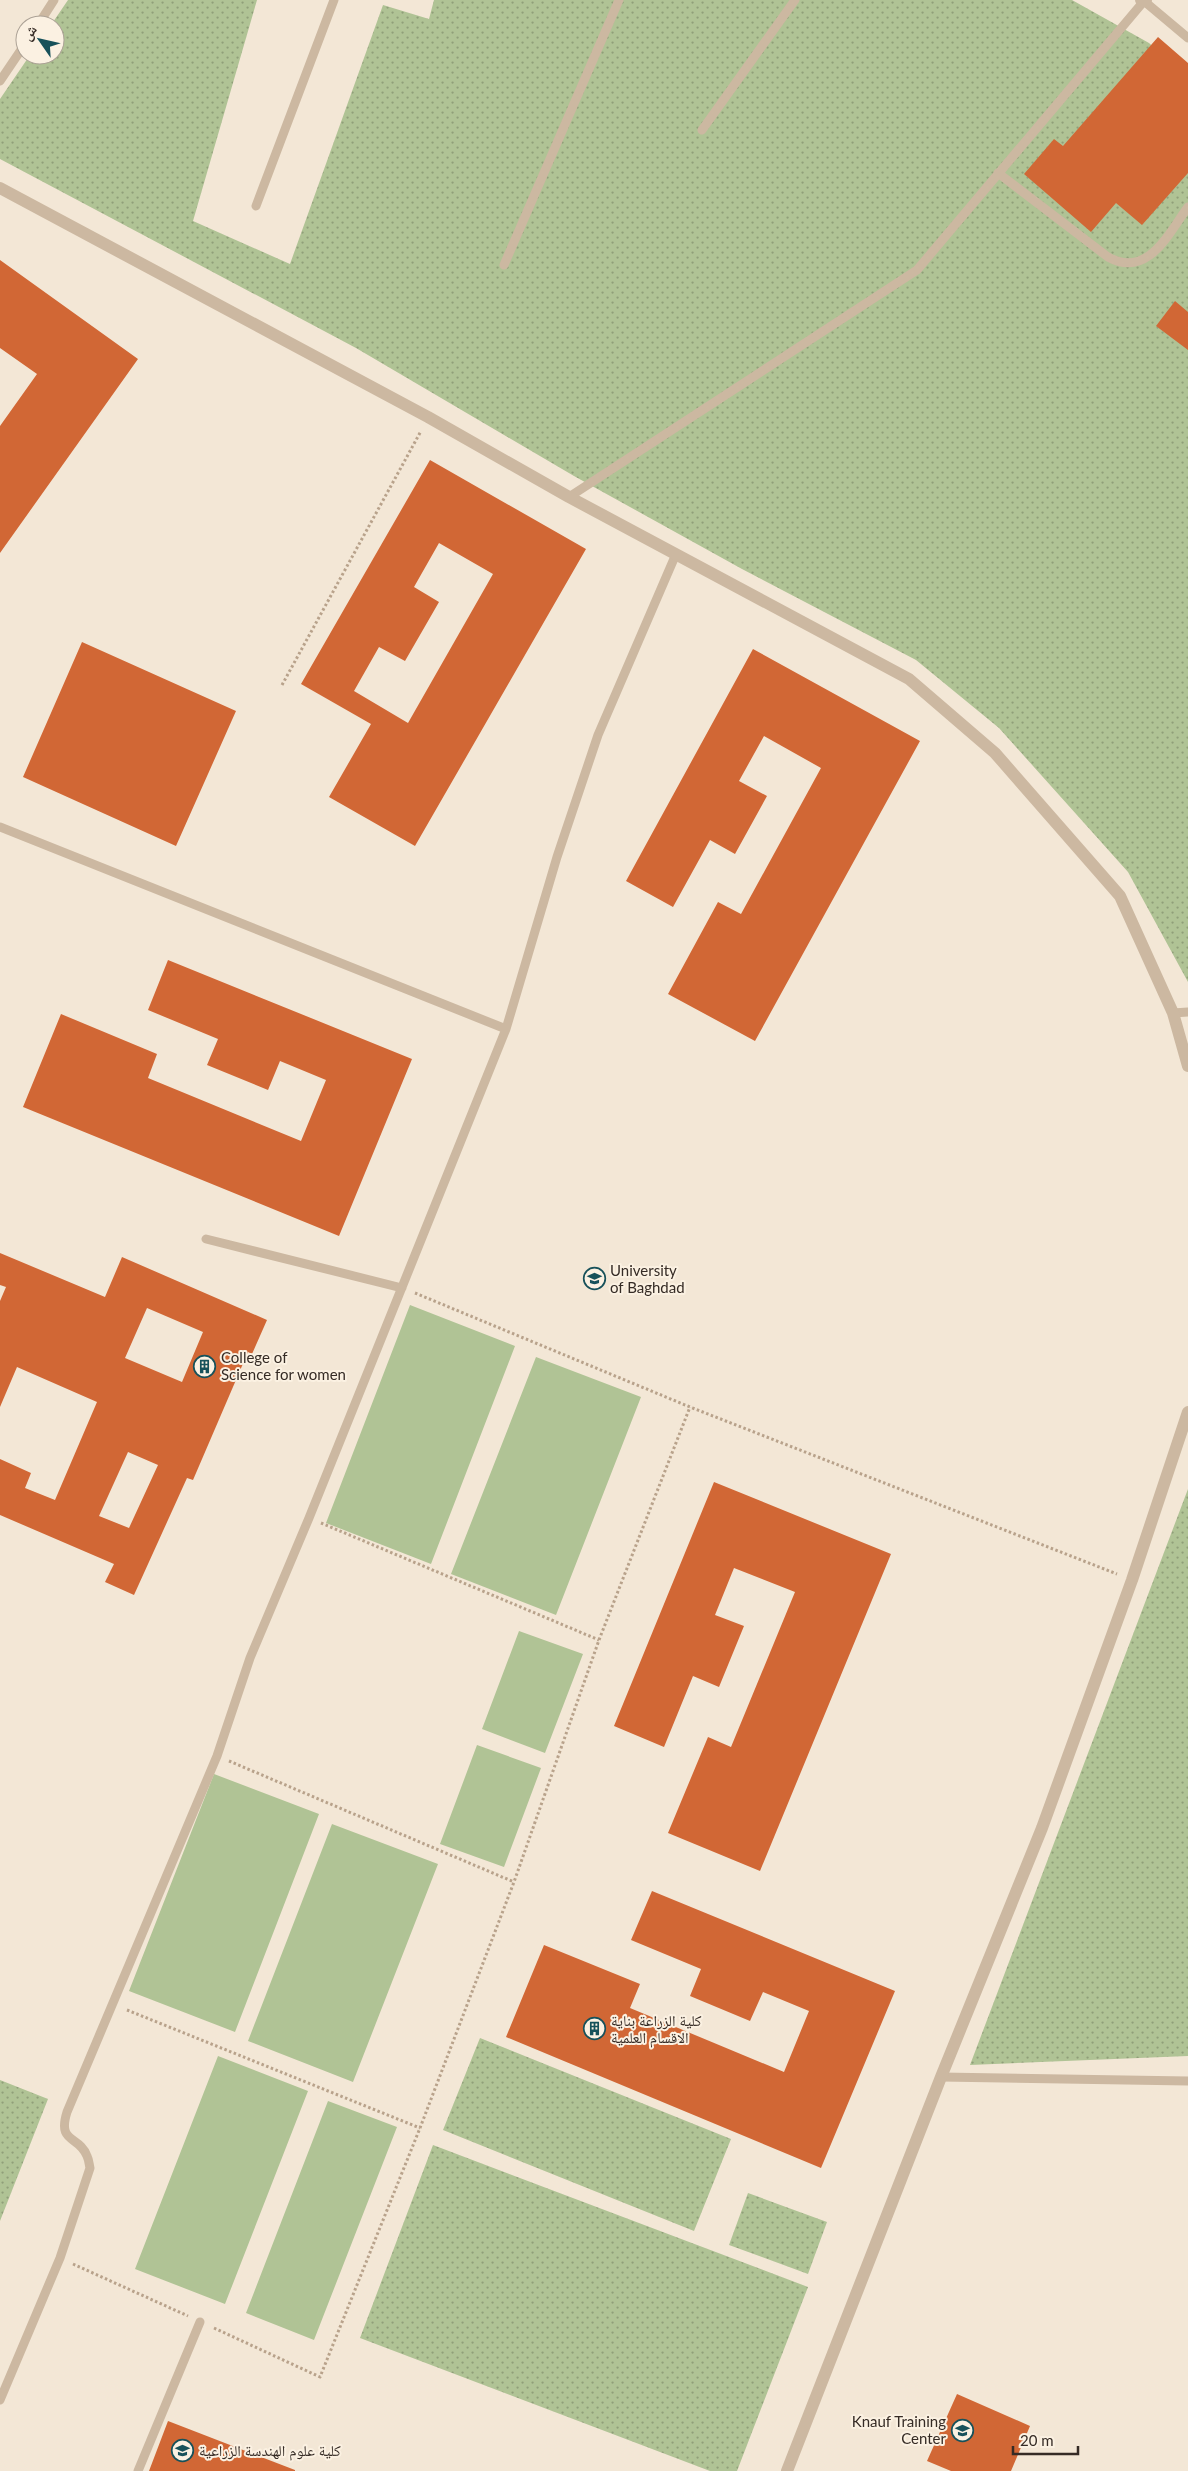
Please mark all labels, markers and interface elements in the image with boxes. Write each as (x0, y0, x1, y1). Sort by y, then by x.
north arrow (15, 15, 65, 65)
text: ش (18, 21, 41, 44)
place label: University of Baghdad (610, 1261, 685, 1296)
school or university icon: University of Baghdad (582, 1267, 606, 1291)
place label: College of Science for women (221, 1348, 346, 1383)
building icon: College of Science for women (193, 1354, 217, 1378)
place label: كلية الزراعة بناية الاقسام العلمية (611, 2011, 702, 2048)
building icon: كلية الزراعة بناية الاقسام العلمية (583, 2017, 607, 2041)
place label: Knauf Training Center (852, 2412, 947, 2447)
school or university icon: Knauf Training Center (950, 2418, 974, 2442)
scale bar (1013, 2424, 1078, 2456)
text: 20 m (1020, 2431, 1054, 2449)
school or university icon: كلية علوم الهندسة الزراعية (171, 2438, 195, 2462)
place label: كلية علوم الهندسة الزراعية (199, 2441, 341, 2461)

